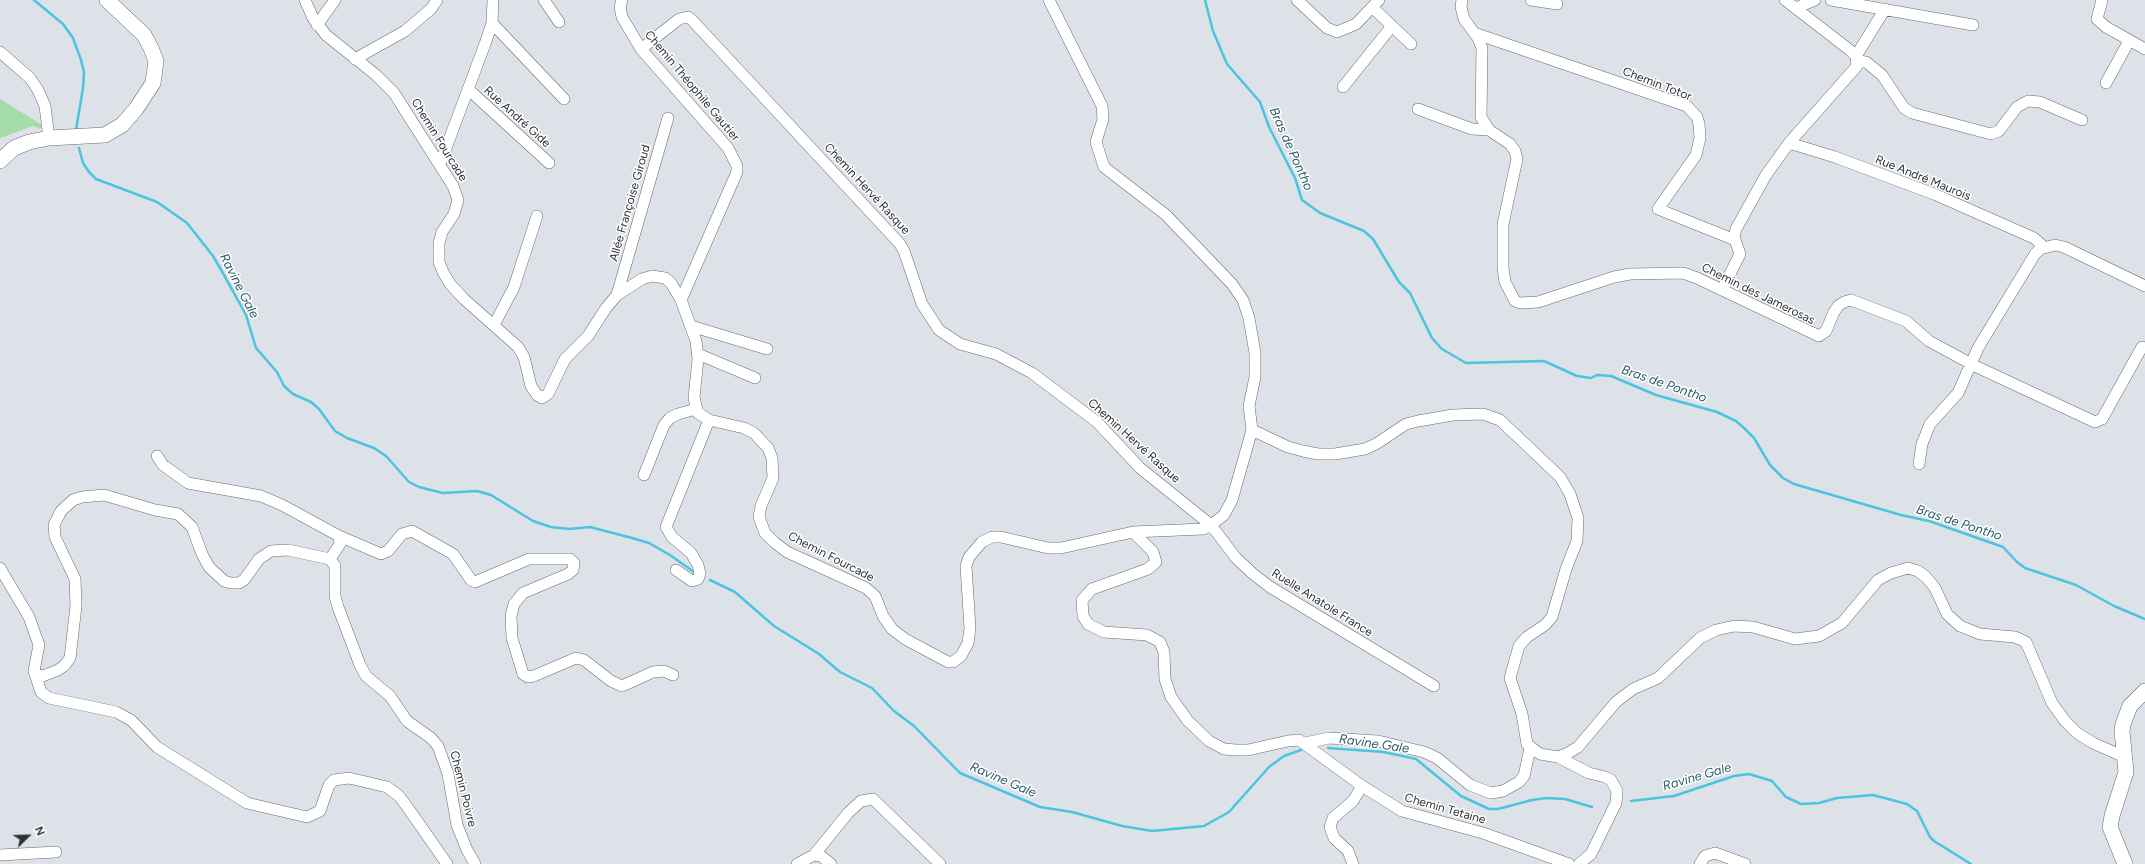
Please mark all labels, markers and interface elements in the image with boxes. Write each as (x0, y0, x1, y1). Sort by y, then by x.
street label: Chemin Théophile Gautier (641, 28, 743, 144)
street label: Chemin Totor (1620, 64, 1694, 104)
street label: Rue André Gide (481, 83, 553, 151)
street label: Chemin Fourcade (408, 96, 470, 184)
water label: Bras de Pontho (1266, 105, 1316, 193)
street label: Chemin Hervé Rasque (821, 140, 913, 238)
street label: Allée Françoise Giroud (606, 143, 654, 263)
street label: Rue André Maurois (1873, 152, 1973, 204)
water label: Ravine Gale (216, 251, 262, 321)
street label: Chemin des Jamerosas (1699, 260, 1817, 328)
water label: Bras de Pontho (1619, 362, 1709, 406)
street label: Chemin Hervé Rasque (1085, 396, 1183, 486)
water label: Bras de Pontho (1914, 502, 2004, 544)
street label: Chemin Fourcade (785, 529, 877, 585)
street label: Ruelle Anatole France (1269, 566, 1375, 640)
water label: Ravine Gale (1338, 731, 1410, 757)
street label: Chemin Poivre (447, 749, 479, 829)
water label: Ravine Gale (967, 759, 1039, 801)
water label: Ravine Gale (1661, 760, 1733, 794)
street label: Chemin Tetaine (1403, 791, 1487, 827)
north arrow (8, 816, 48, 856)
text: N (32, 825, 47, 838)

